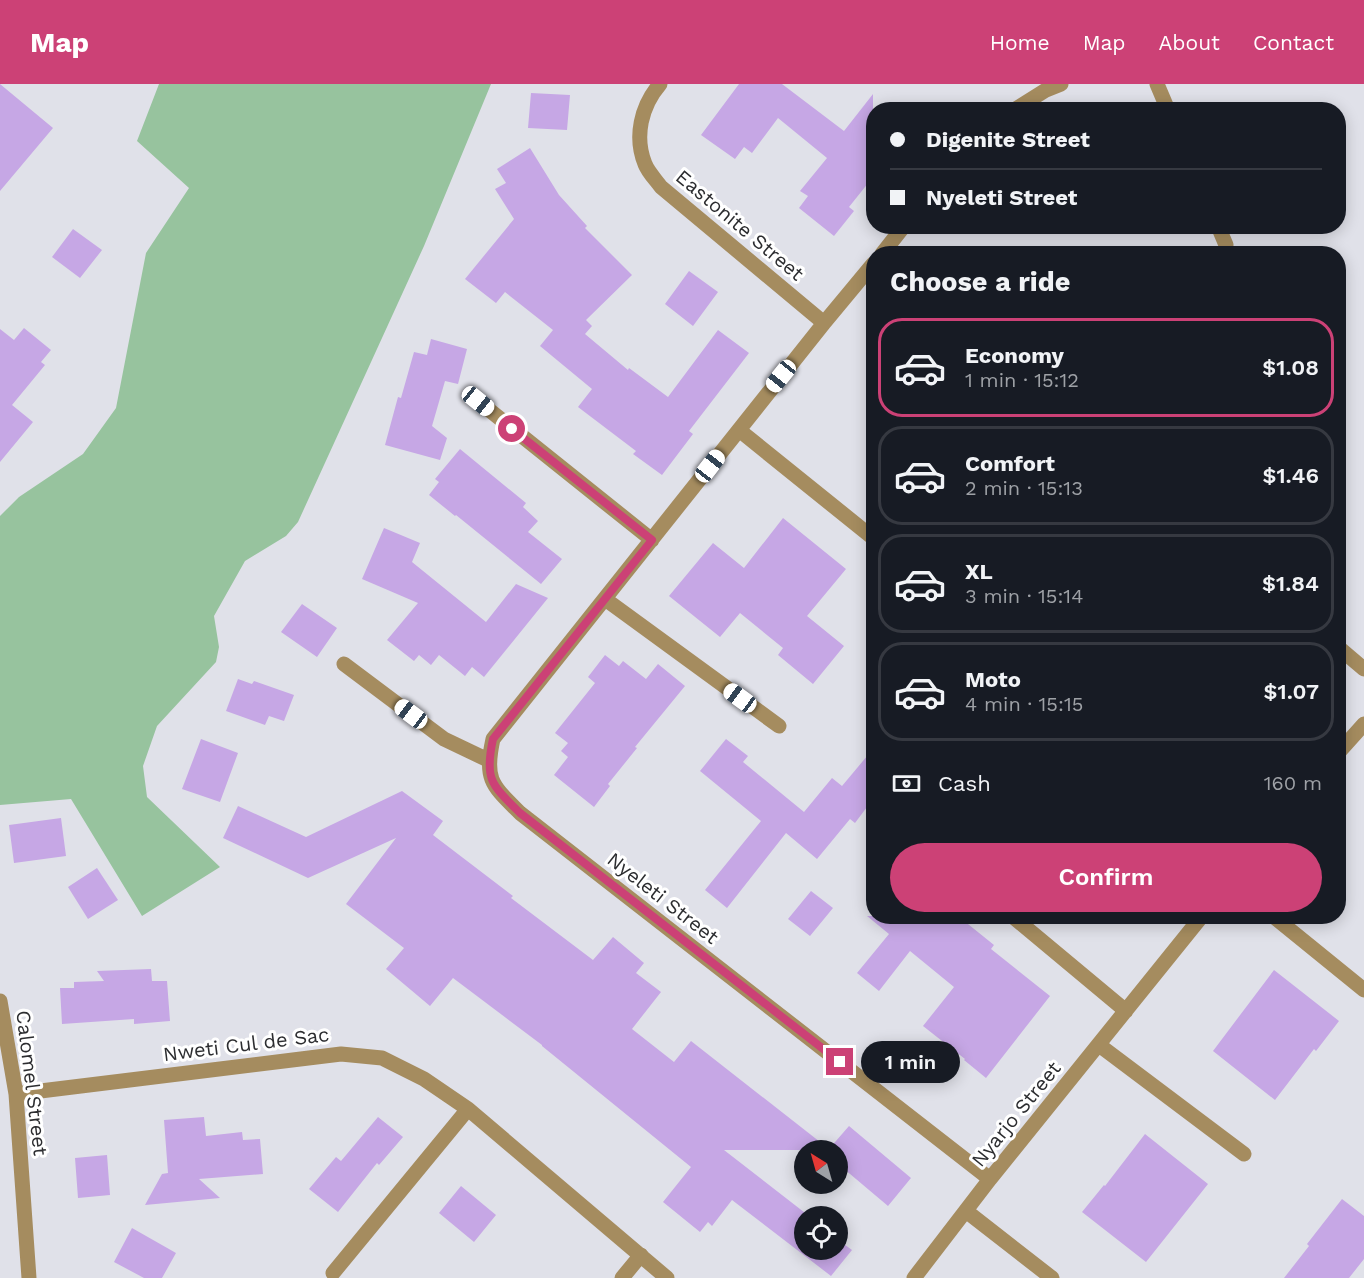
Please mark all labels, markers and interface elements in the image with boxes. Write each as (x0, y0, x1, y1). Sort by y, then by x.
text: Map (30, 26, 89, 59)
text: Home (990, 30, 1050, 55)
text: Map (1083, 30, 1126, 55)
text: About (1159, 30, 1220, 55)
text: Contact (1253, 30, 1334, 55)
text: Digenite Street (926, 127, 1090, 152)
street label: Eastonite Street (671, 164, 809, 286)
text: Nyeleti Street (926, 185, 1077, 210)
text: Choose a ride (890, 266, 1070, 298)
icon: car (893, 341, 947, 395)
text: Economy (965, 343, 1064, 368)
text: $1.08 (1262, 355, 1319, 380)
car (763, 356, 799, 396)
text: 1 min · 15:12 (965, 368, 1079, 392)
car (458, 383, 498, 419)
route start (498, 415, 525, 442)
car (692, 446, 728, 486)
icon: car (893, 449, 947, 503)
text: Comfort (965, 451, 1055, 476)
text: $1.46 (1262, 463, 1319, 488)
text: 2 min · 15:13 (965, 476, 1083, 500)
icon: car (893, 557, 947, 611)
text: XL (965, 559, 993, 584)
text: $1.84 (1262, 571, 1319, 596)
text: 3 min · 15:14 (965, 584, 1083, 608)
icon: car (893, 665, 947, 719)
text: Moto (965, 667, 1021, 692)
text: $1.07 (1264, 679, 1319, 704)
car (720, 680, 760, 716)
text: 4 min · 15:15 (965, 692, 1083, 716)
car (391, 696, 431, 732)
icon: cash (890, 767, 923, 800)
text: Cash (938, 771, 991, 796)
text: 160 m (1264, 771, 1322, 795)
button: Confirm (890, 843, 1322, 912)
street label: Nyeleti Street (603, 847, 724, 949)
street label: Calomel Street (11, 1009, 53, 1158)
street label: Nweti Cul de Sac (162, 1022, 330, 1066)
callout: 1 min (861, 1041, 960, 1083)
route end (826, 1048, 853, 1075)
text: 1 min (885, 1050, 936, 1074)
street label: Nyarjo Street (966, 1056, 1066, 1172)
north arrow (794, 1140, 848, 1194)
map controls (794, 1140, 848, 1260)
button: locate (794, 1206, 848, 1260)

